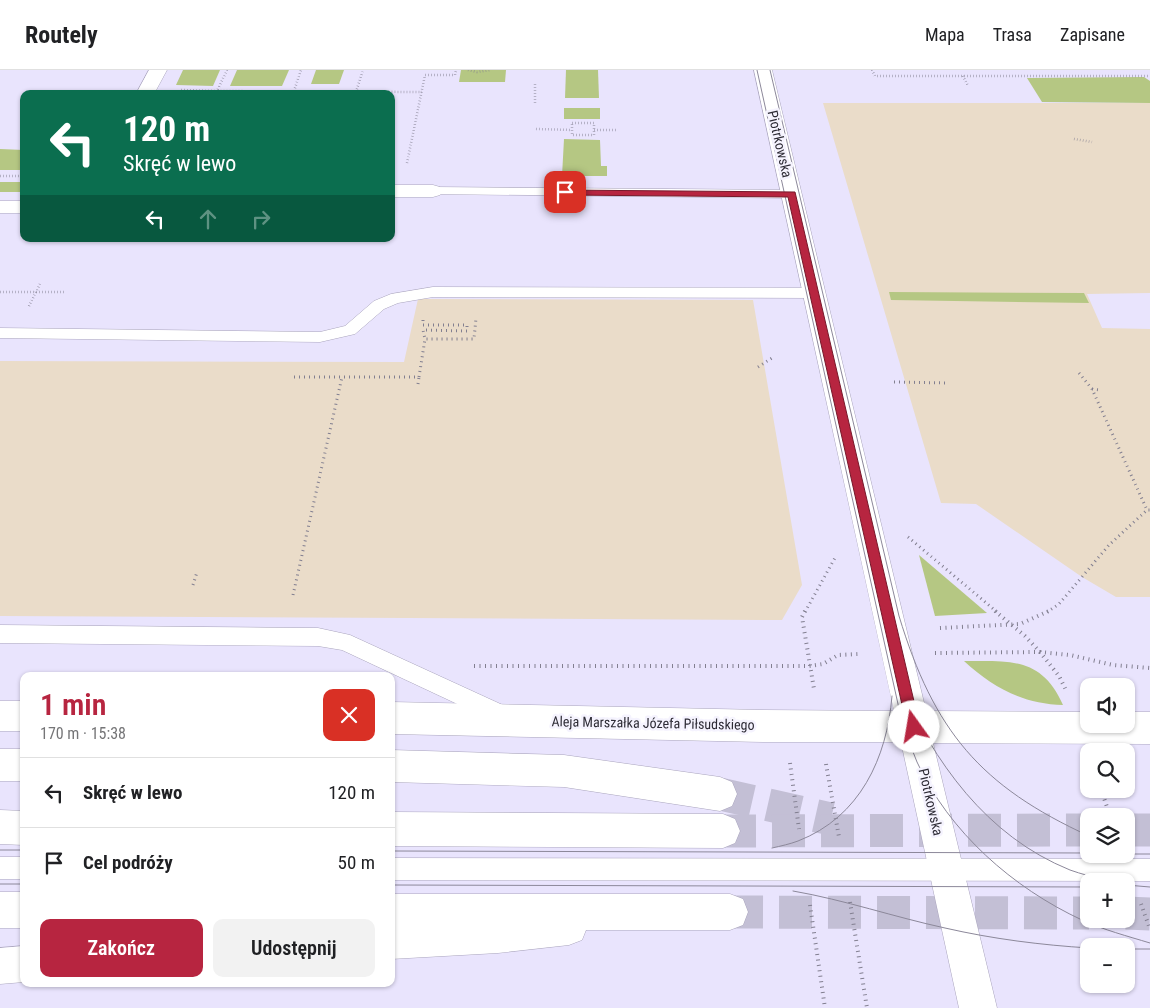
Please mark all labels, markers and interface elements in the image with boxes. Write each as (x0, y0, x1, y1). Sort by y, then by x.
text: Routely (25, 21, 98, 49)
text: Mapa (925, 24, 965, 45)
text: Trasa (993, 24, 1032, 45)
text: Zapisane (1060, 24, 1125, 45)
text: 120 m (123, 109, 210, 150)
street label: Piotrkowska (765, 109, 795, 179)
icon: left (40, 110, 105, 175)
text: Skręć w lewo (123, 151, 236, 176)
pin (544, 171, 586, 213)
icon: arrive (551, 178, 579, 206)
icon: left (141, 205, 169, 233)
icon: ahead (194, 205, 222, 233)
icon: right (247, 205, 275, 233)
map controls (1080, 678, 1135, 993)
button: sound (1080, 678, 1135, 733)
text: 1 min (40, 687, 106, 722)
button: close (323, 689, 375, 741)
position arrow (887, 700, 939, 752)
street label: Aleja Marszałka Józefa Piłsudskiego (551, 713, 755, 733)
text: 170 m · 15:38 (40, 724, 126, 743)
button: search (1080, 743, 1135, 798)
street label: Piotrkowska (916, 767, 946, 837)
icon: left (40, 779, 68, 807)
text: Skręć w lewo (83, 781, 182, 804)
text: 120 m (328, 781, 375, 804)
button: layers (1080, 808, 1135, 863)
icon: arrive (40, 849, 68, 877)
text: Cel podróży (83, 851, 173, 874)
text: 50 m (338, 851, 375, 874)
button: + (1080, 873, 1135, 928)
button: Zakończ (40, 919, 203, 977)
button: Udostępnij (213, 919, 375, 977)
button: − (1080, 938, 1135, 993)

